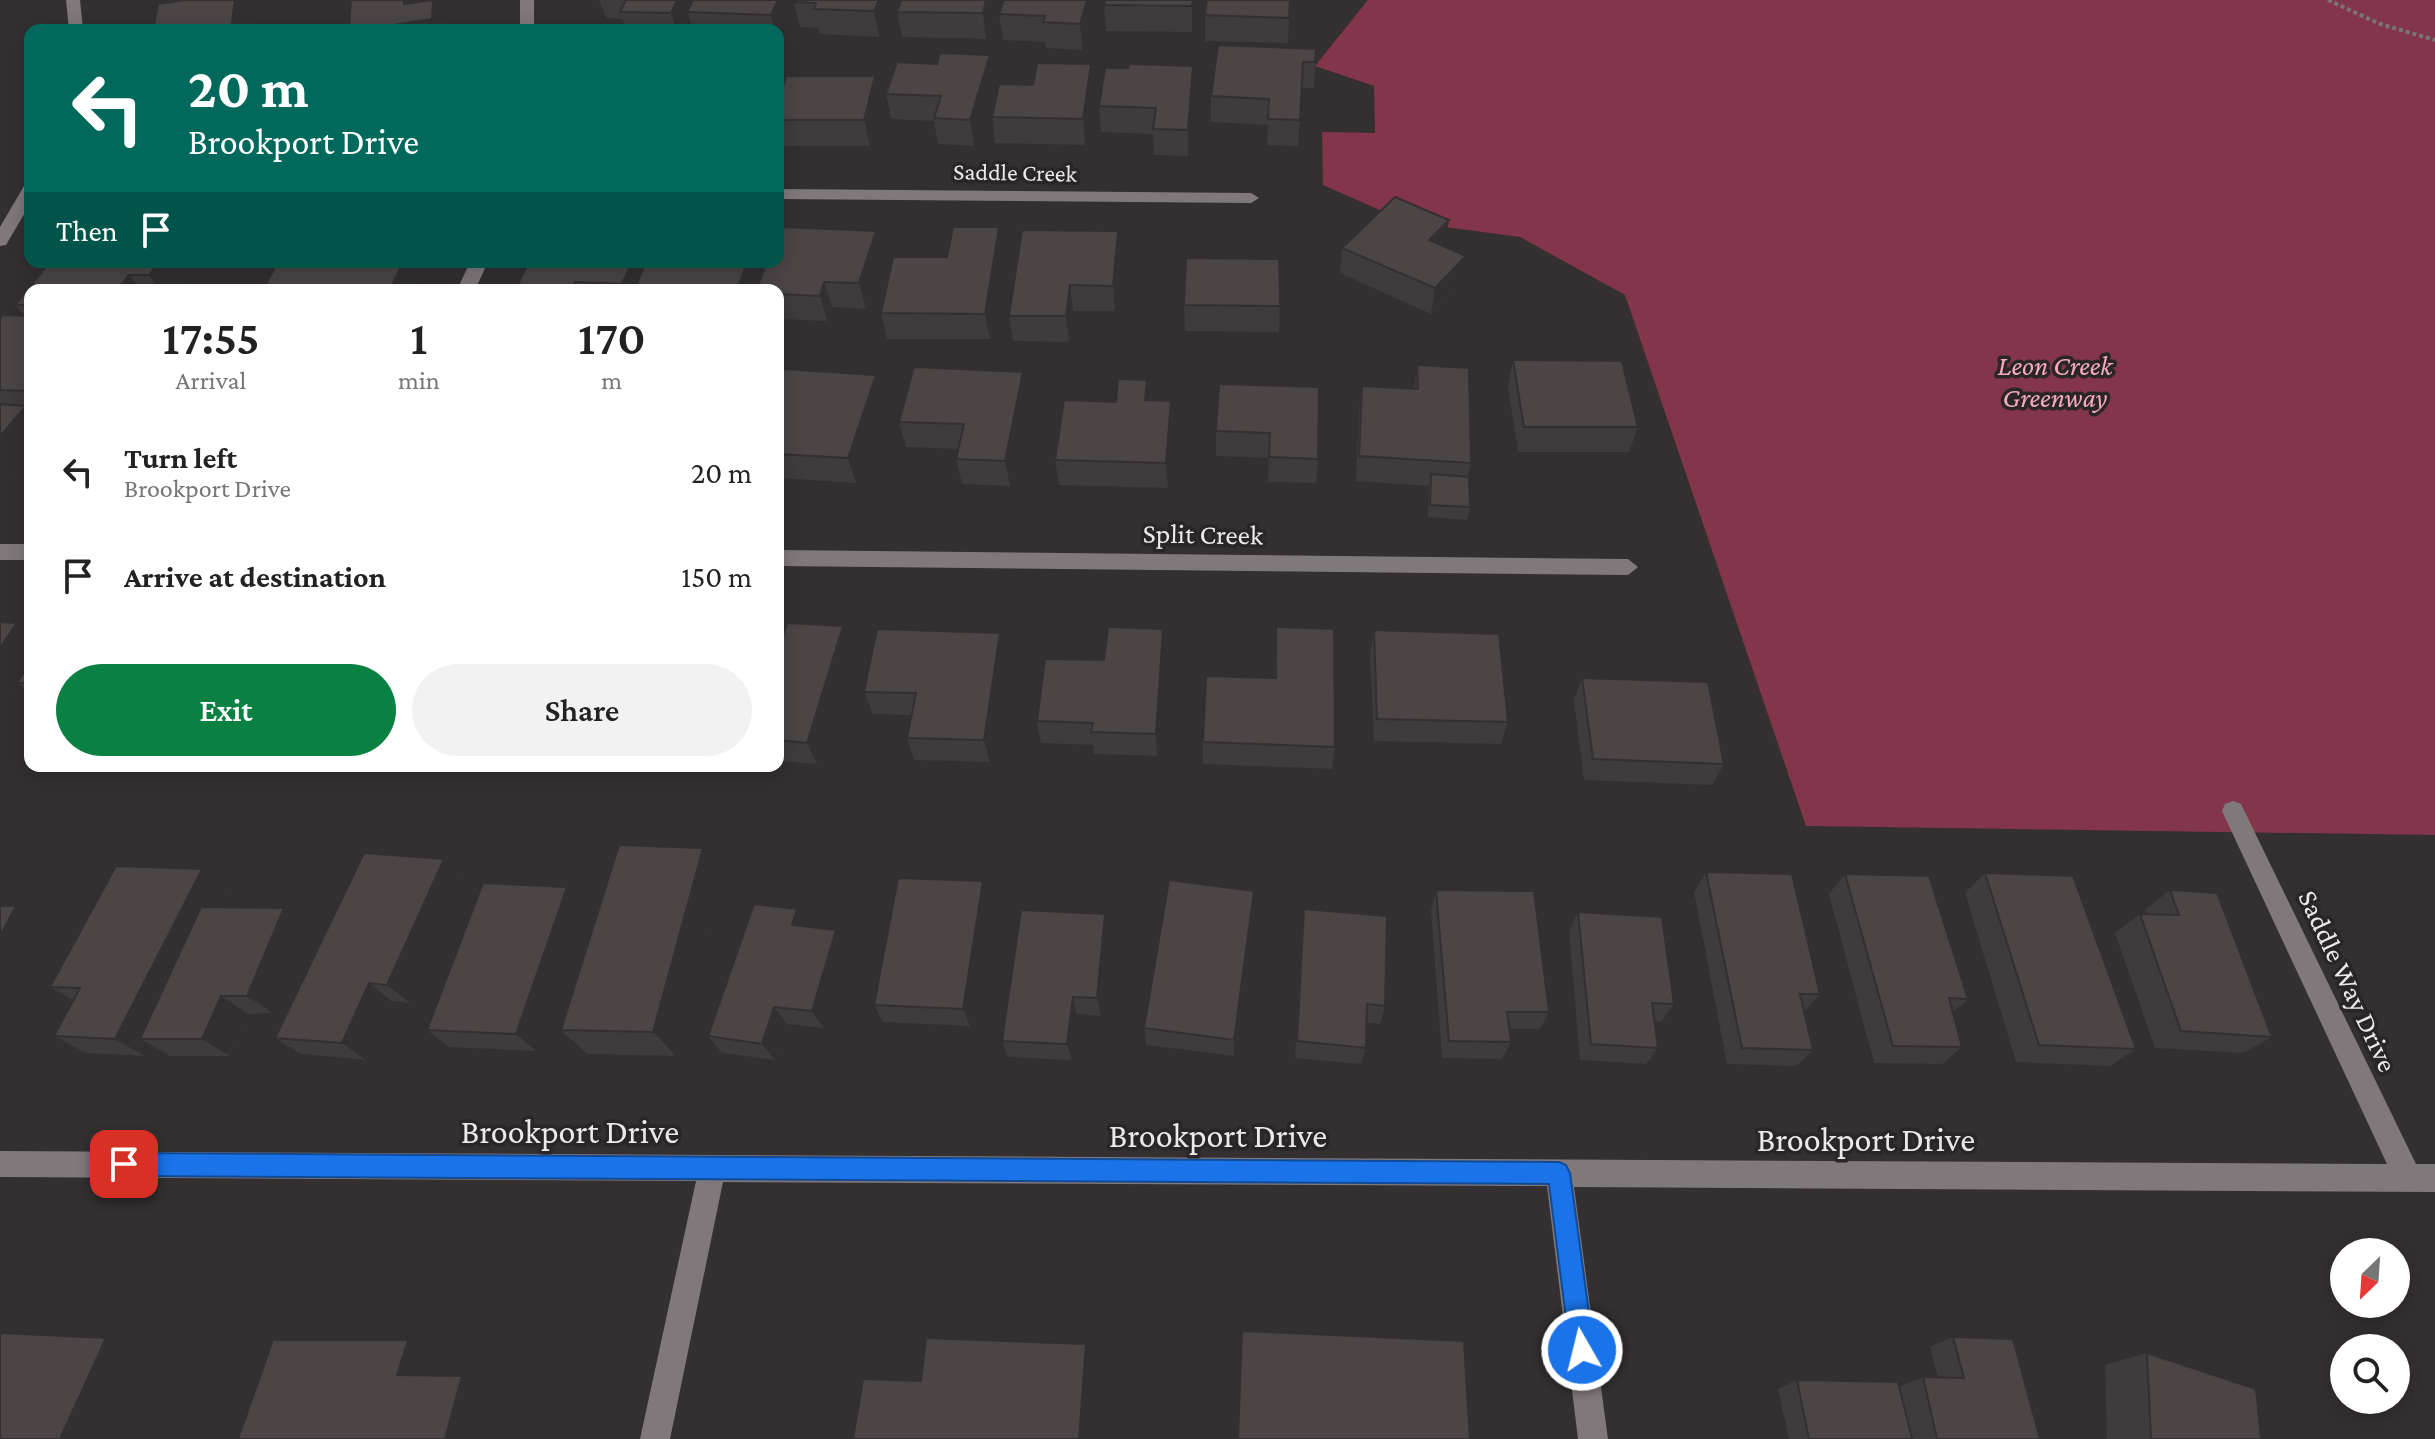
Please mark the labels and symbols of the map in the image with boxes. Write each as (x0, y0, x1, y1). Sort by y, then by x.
street label: Saddle Creek (953, 157, 1078, 187)
park label: Leon Creek Greenway (1997, 350, 2114, 413)
street label: Split Creek (1142, 517, 1264, 551)
street label: Saddle Way Drive (2292, 885, 2404, 1077)
street label: Brookport Drive (461, 1113, 679, 1151)
street label: Brookport Drive (1109, 1117, 1327, 1155)
street label: Brookport Drive (1757, 1121, 1975, 1159)
pin (90, 1130, 158, 1198)
north arrow (2330, 1238, 2410, 1318)
position arrow (1540, 1308, 1624, 1392)

